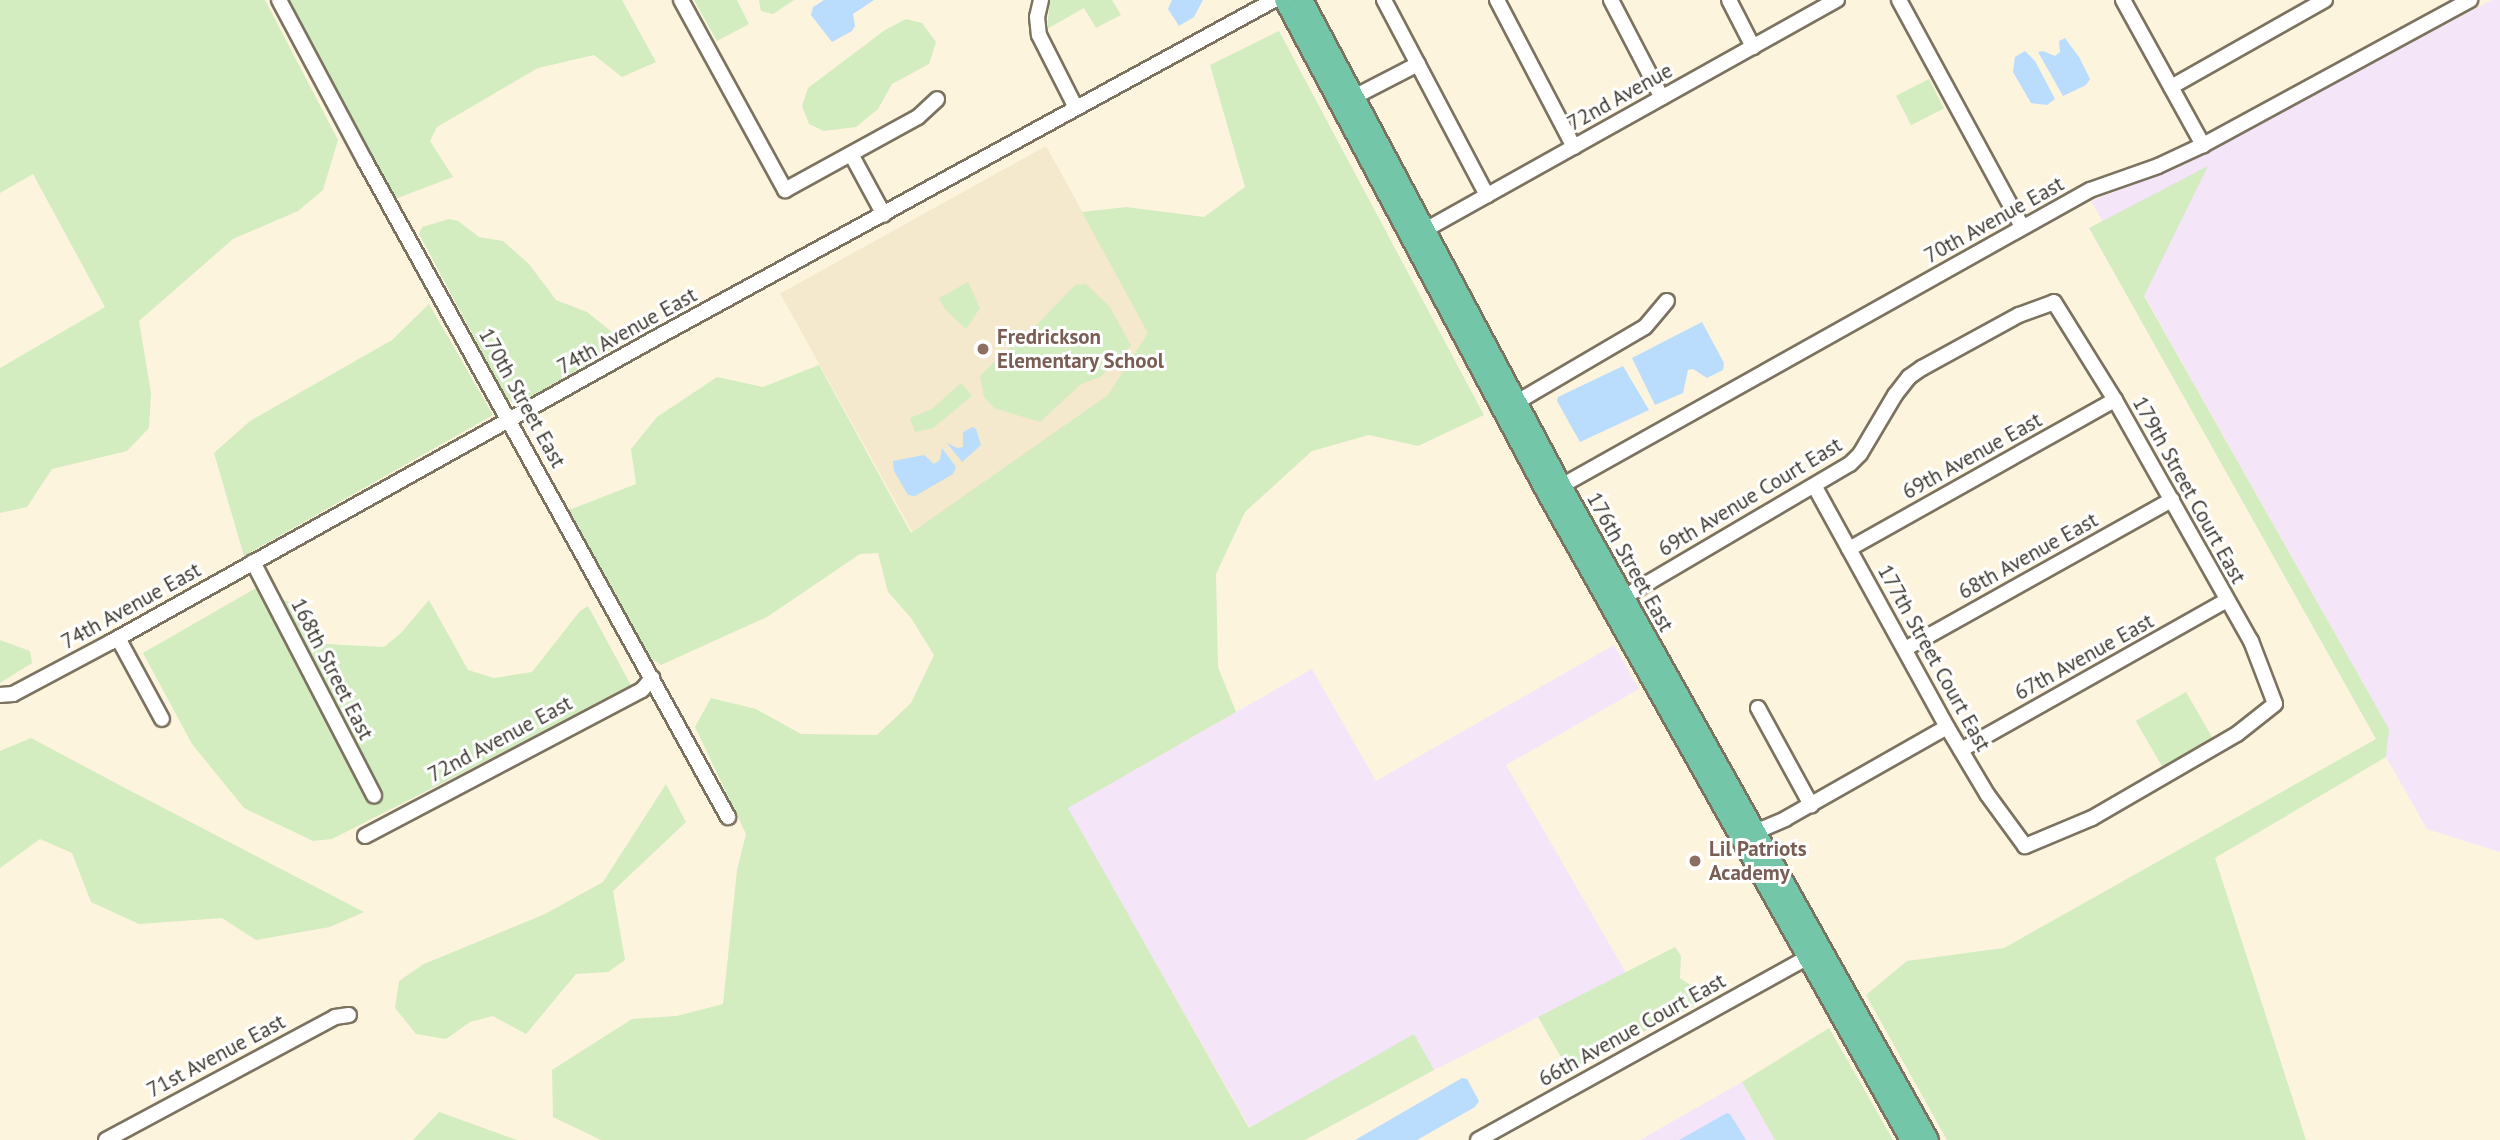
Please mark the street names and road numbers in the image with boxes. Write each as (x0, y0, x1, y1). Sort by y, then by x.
street label: 72nd Avenue (1563, 58, 1677, 136)
street label: 70th Avenue East (1920, 171, 2068, 269)
street label: 74th Avenue East (553, 282, 701, 380)
street label: 170th Street East (473, 324, 571, 472)
street label: 179th Street Court East (2127, 392, 2251, 588)
street label: 69th Avenue East (1898, 407, 2046, 505)
street label: 69th Avenue Court East (1653, 432, 1847, 562)
street label: 176th Street East (1581, 488, 1679, 636)
street label: 68th Avenue East (1954, 507, 2102, 605)
street label: 74th Avenue East (57, 557, 205, 655)
street label: 177th Street Court East (1872, 560, 1996, 756)
street label: 168th Street East (285, 594, 379, 744)
street label: 67th Avenue East (2010, 608, 2158, 706)
street label: 72nd Avenue East (423, 690, 577, 788)
street label: 66th Avenue Court East (1534, 968, 1730, 1092)
street label: 71st Avenue East (142, 1009, 290, 1103)

